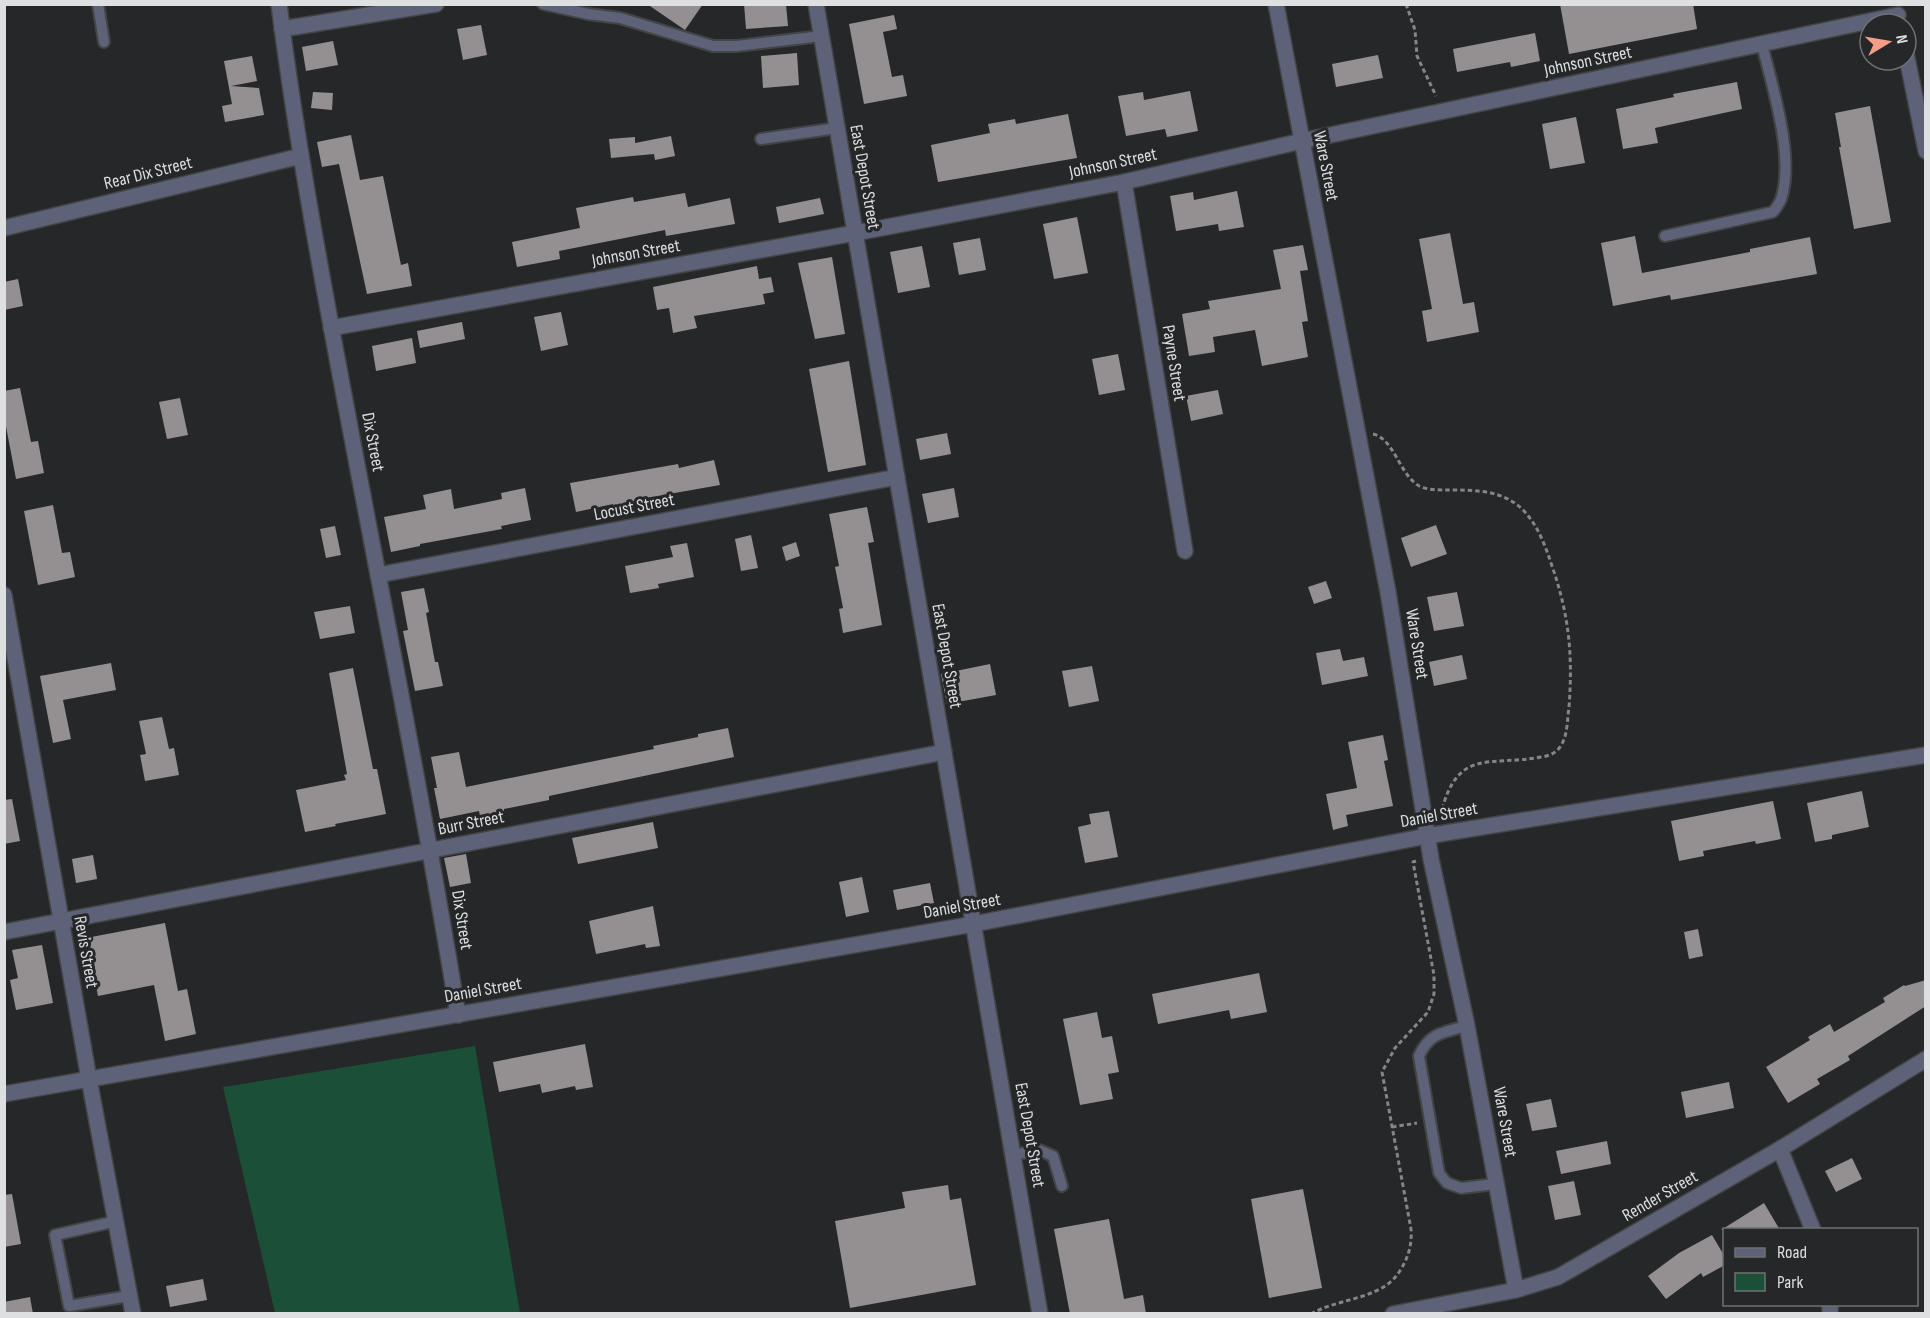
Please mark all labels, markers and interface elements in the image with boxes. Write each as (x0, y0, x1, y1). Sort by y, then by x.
north arrow (1858, 12, 1918, 72)
text: N (1891, 33, 1911, 45)
street label: Johnson Street (1541, 41, 1634, 81)
street label: East Depot Street (845, 123, 885, 232)
street label: Ware Street (1309, 129, 1343, 203)
street label: Johnson Street (1066, 143, 1159, 183)
street label: Rear Dix Street (102, 152, 195, 194)
street label: Johnson Street (589, 235, 682, 271)
street label: Payne Street (1158, 323, 1190, 403)
street label: Dix Street (357, 411, 389, 474)
street label: Locust Street (592, 489, 676, 525)
street label: East Depot Street (927, 602, 967, 711)
street label: Ware Street (1401, 607, 1433, 681)
street label: Daniel Street (1399, 798, 1480, 832)
street label: Burr Street (436, 806, 506, 840)
street label: Dix Street (447, 889, 477, 952)
street label: Daniel Street (922, 889, 1003, 923)
street label: Revis Street (69, 914, 103, 990)
street label: Daniel Street (443, 973, 524, 1007)
street label: East Depot Street (1010, 1081, 1050, 1190)
street label: Ware Street (1488, 1085, 1522, 1159)
street label: Render Street (1618, 1166, 1702, 1226)
legend (1723, 1228, 1918, 1306)
text: Road (1777, 1242, 1807, 1263)
text: Park (1777, 1272, 1803, 1293)

